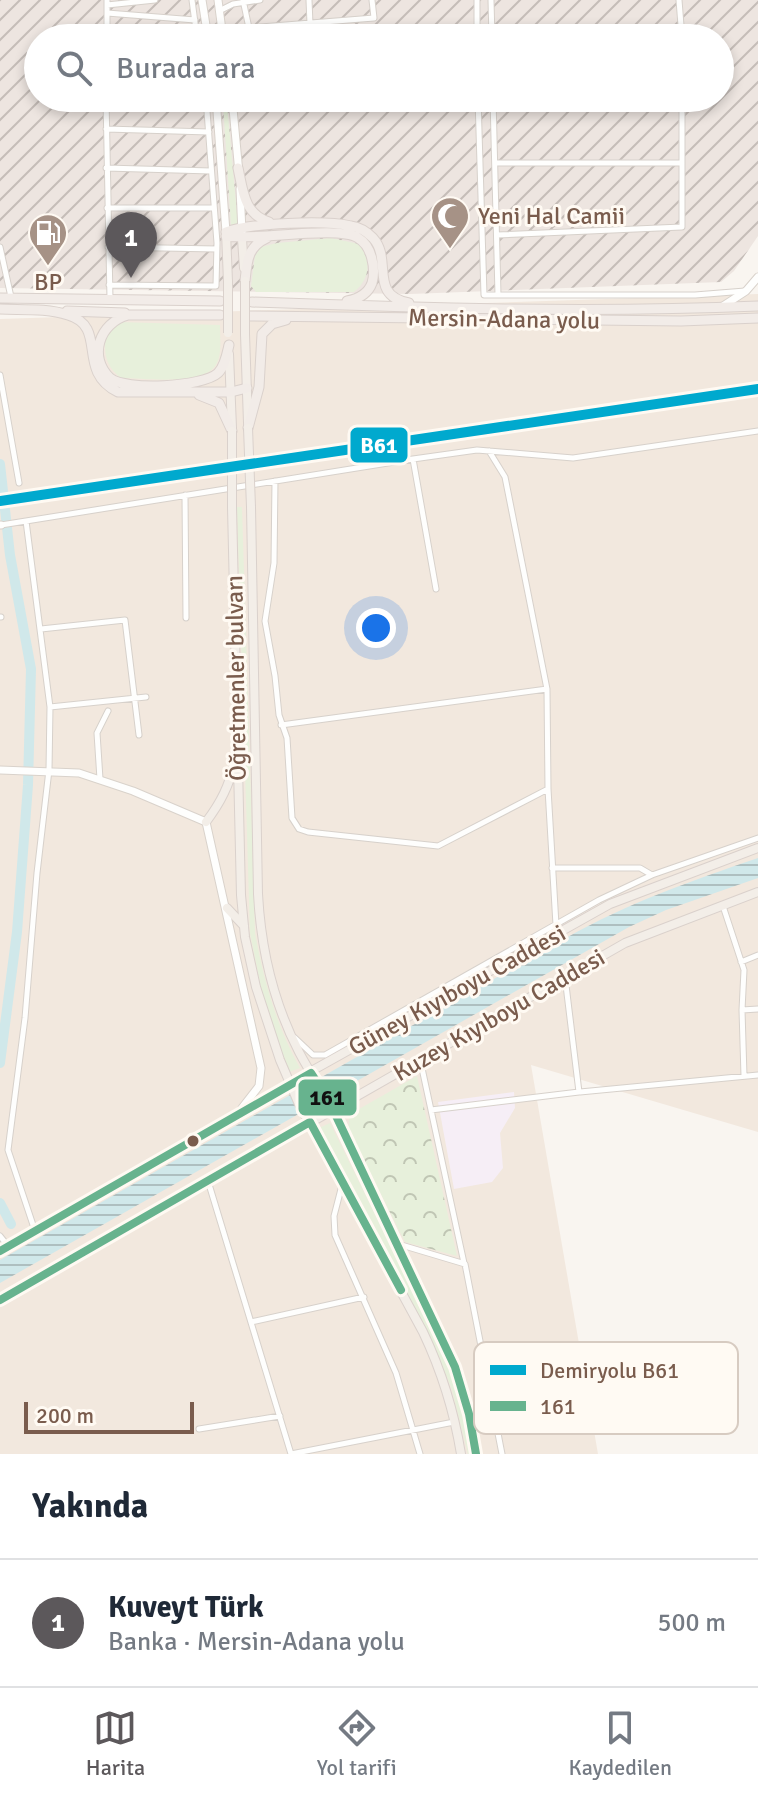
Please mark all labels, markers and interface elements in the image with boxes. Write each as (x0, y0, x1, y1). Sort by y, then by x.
search box (24, 24, 734, 112)
icon: search (52, 46, 96, 90)
text: Burada ara (116, 50, 255, 87)
mosque icon: Yeni Hal Camii (429, 195, 471, 250)
place label: Yeni Hal Camii (478, 201, 625, 231)
fuel station icon: BP (27, 212, 69, 267)
pin: 1 (105, 212, 157, 278)
place label: BP (34, 267, 62, 297)
street label: Mersin-Adana yolu (408, 302, 600, 336)
line badge: B61 (349, 426, 409, 464)
text: B61 (360, 432, 398, 459)
street label: Öğretmenler bulvarı (219, 575, 253, 781)
your location (356, 608, 396, 648)
street label: Güney Kıyıboyu Caddesi (343, 918, 571, 1062)
street label: Kuzey Kıyıboyu Caddesi (388, 942, 610, 1088)
line badge: 161 (297, 1078, 358, 1117)
text: 161 (309, 1084, 345, 1111)
unlabelled marker (185, 1133, 201, 1149)
legend (474, 1342, 738, 1434)
text: Demiryolu B61 (540, 1357, 679, 1384)
text: 161 (540, 1393, 576, 1420)
scale bar (24, 1398, 194, 1434)
text: 200 m (36, 1402, 94, 1429)
text: Yakında (32, 1485, 148, 1527)
text: Kuveyt Türk (108, 1589, 264, 1626)
text: 1 (51, 1607, 65, 1639)
text: 500 m (657, 1607, 726, 1639)
text: Banka · Mersin-Adana yolu (108, 1626, 405, 1658)
tab: Harita (86, 1706, 145, 1781)
tab: Yol tarifi (317, 1706, 397, 1781)
tab: Kaydedilen (569, 1706, 672, 1781)

